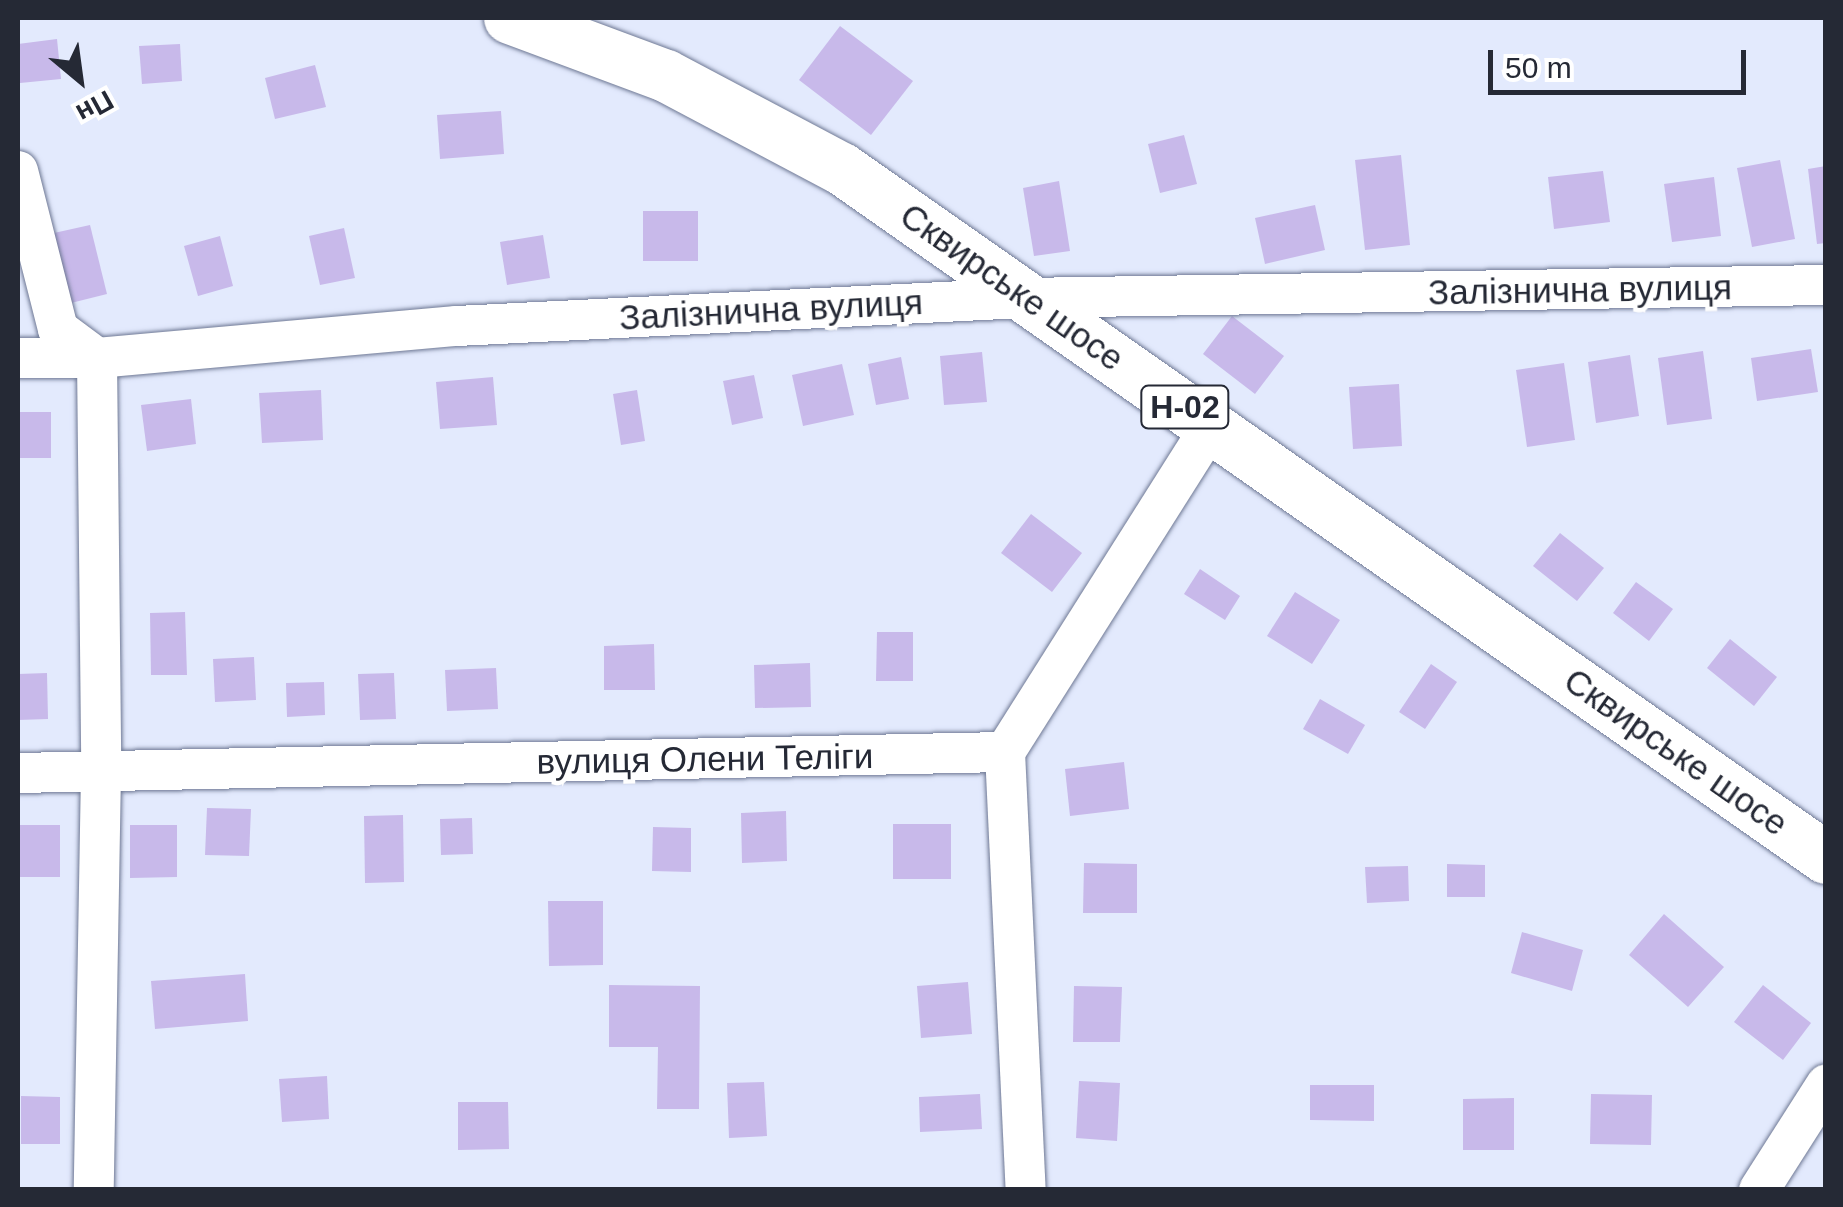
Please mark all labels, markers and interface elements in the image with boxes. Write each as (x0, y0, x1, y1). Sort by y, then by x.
north arrow (30, 30, 130, 130)
scale bar (1493, 30, 1750, 92)
text: 50 m (1505, 51, 1572, 84)
text: Пн (71, 84, 119, 129)
street label: Сквирське шосе (892, 194, 1132, 380)
street label: Залізнична вулиця (1428, 266, 1732, 314)
street label: Залізнична вулиця (618, 281, 924, 339)
road number: Н-02 (1140, 380, 1230, 434)
street label: Сквирське шосе (1556, 659, 1796, 845)
street label: вулиця Олени Теліги (536, 735, 874, 783)

